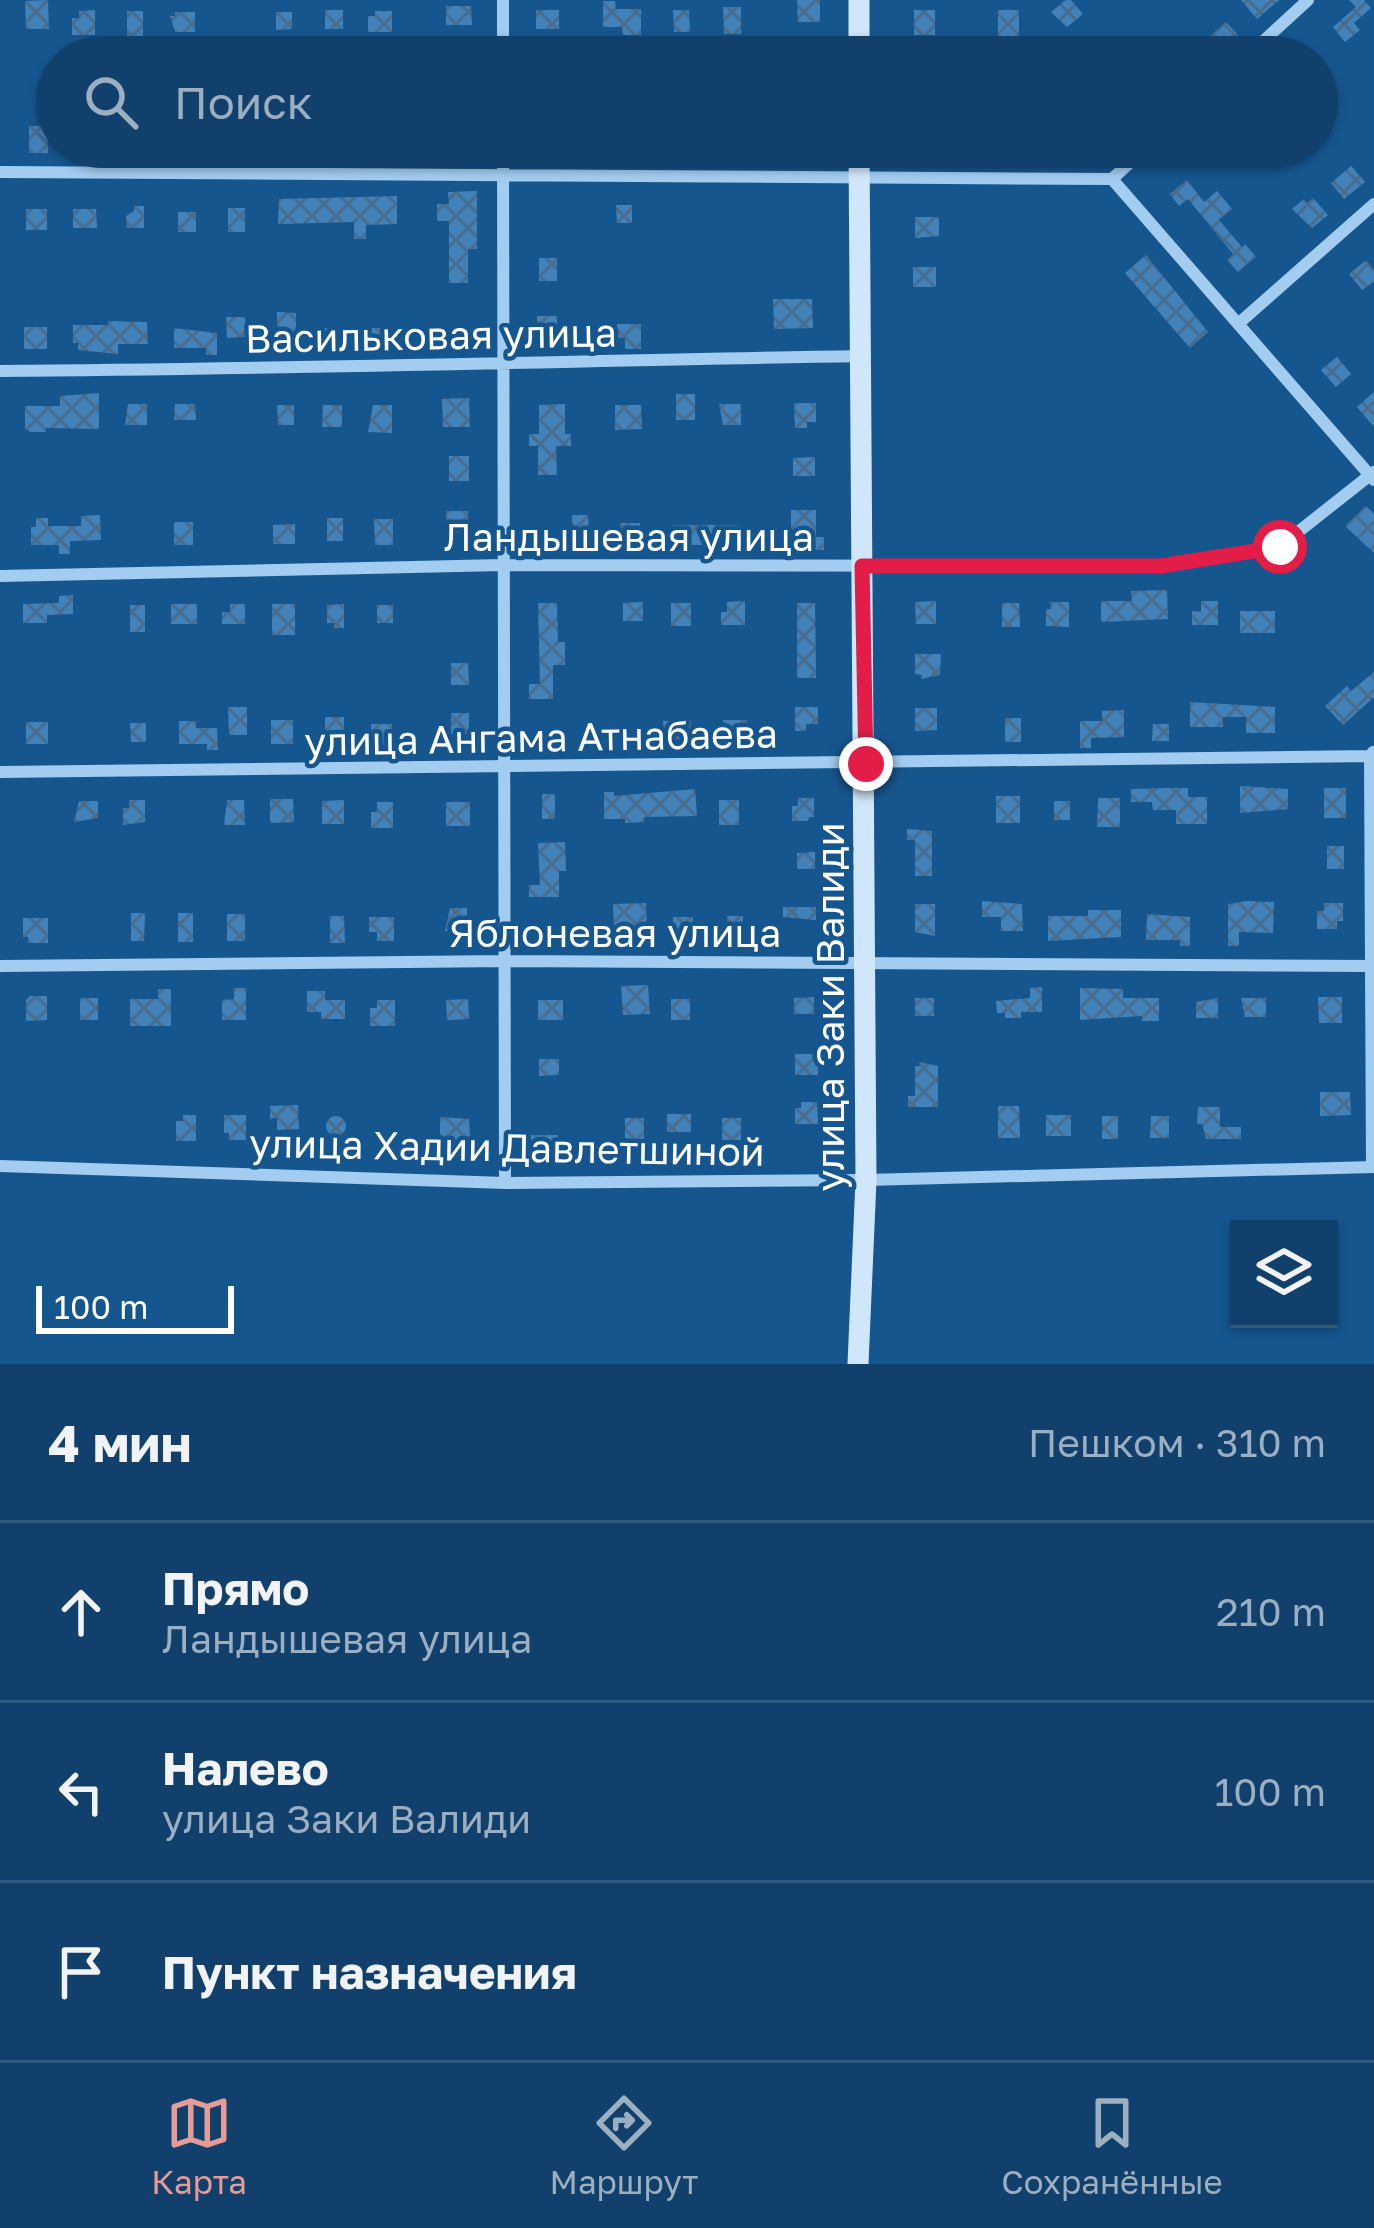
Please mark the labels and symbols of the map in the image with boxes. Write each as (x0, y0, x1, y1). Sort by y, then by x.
street label: Васильковая улица (245, 308, 617, 362)
street label: Ландышевая улица (444, 513, 814, 560)
route start (1253, 520, 1307, 574)
street label: улица Ангама Атнабаева (304, 709, 778, 765)
route end (839, 737, 893, 791)
street label: улица Заки Валиди (806, 822, 853, 1192)
street label: Яблоневая улица (449, 909, 781, 956)
street label: улица Хадии Давлетшиной (249, 1119, 765, 1175)
scale bar (36, 1280, 234, 1333)

